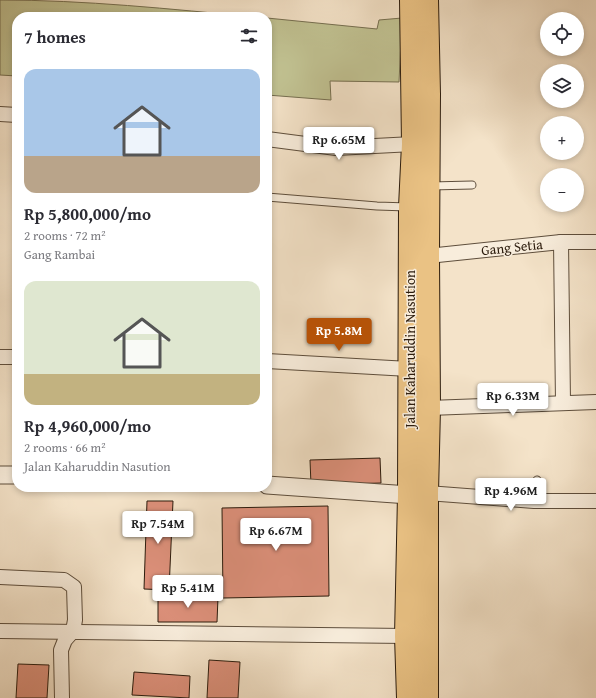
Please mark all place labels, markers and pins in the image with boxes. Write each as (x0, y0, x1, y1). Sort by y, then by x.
pin: Rp 6.65M (298, 127, 380, 161)
pin: Rp 5.8M (302, 318, 376, 352)
pin: Rp 6.33M (472, 383, 554, 417)
pin: Rp 4.96M (470, 478, 552, 512)
pin: Rp 7.54M (117, 511, 199, 545)
pin: Rp 6.67M (235, 518, 317, 552)
pin: Rp 5.41M (147, 575, 229, 609)

